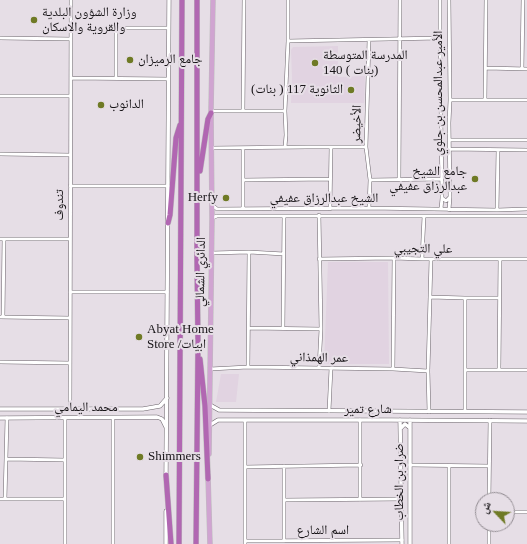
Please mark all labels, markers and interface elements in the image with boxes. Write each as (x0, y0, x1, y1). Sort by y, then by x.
place label: وزارة الشؤون البلدية والقروية والاسكان (42, 5, 137, 36)
marker: وزارة الشؤون البلدية والقروية والاسكان (29, 15, 39, 25)
street label: الأمير عبدالمحسن بن جلوي (431, 31, 447, 155)
place label: المدرسة المتوسطة 140 ( بنات) (323, 48, 408, 79)
place label: جامع الرميزان (138, 52, 203, 68)
marker: جامع الرميزان (125, 55, 135, 65)
marker: المدرسة المتوسطة 140 ( بنات) (310, 58, 320, 68)
place label: الثانوية 117 ( بنات) (251, 82, 343, 98)
marker: الثانوية 117 ( بنات) (346, 85, 356, 95)
place label: الدانوب (109, 97, 144, 113)
marker: الدانوب (96, 100, 106, 110)
street label: الأخيضر (349, 105, 365, 143)
place label: جامع الشيخ عبدالرزاق عفيفي (389, 164, 467, 195)
marker: جامع الشيخ عبدالرزاق عفيفي (470, 174, 480, 184)
street label: تندوف (52, 189, 68, 221)
place label: Herfy (188, 190, 218, 206)
street label: الشيخ عبدالرزاق عفيفي (270, 191, 378, 207)
marker: Herfy (221, 193, 231, 203)
street label: الدائري الشمالي (193, 237, 209, 307)
street label: علي التجيبي (394, 241, 452, 257)
place label: Abyat Home Store /ابيات (147, 322, 214, 353)
marker: Abyat Home Store /ابيات (134, 332, 144, 342)
street label: عمر الهمذاني (290, 350, 348, 366)
street label: محمد اليمامي (54, 400, 118, 416)
street label: شارع تمير (344, 402, 392, 418)
street label: ضرار بن الخطاب (392, 443, 408, 521)
place label: Shimmers (148, 449, 201, 465)
marker: Shimmers (135, 452, 145, 462)
north arrow (475, 492, 515, 532)
text: ش (477, 500, 493, 515)
street label: اسم الشارع (297, 523, 349, 539)

